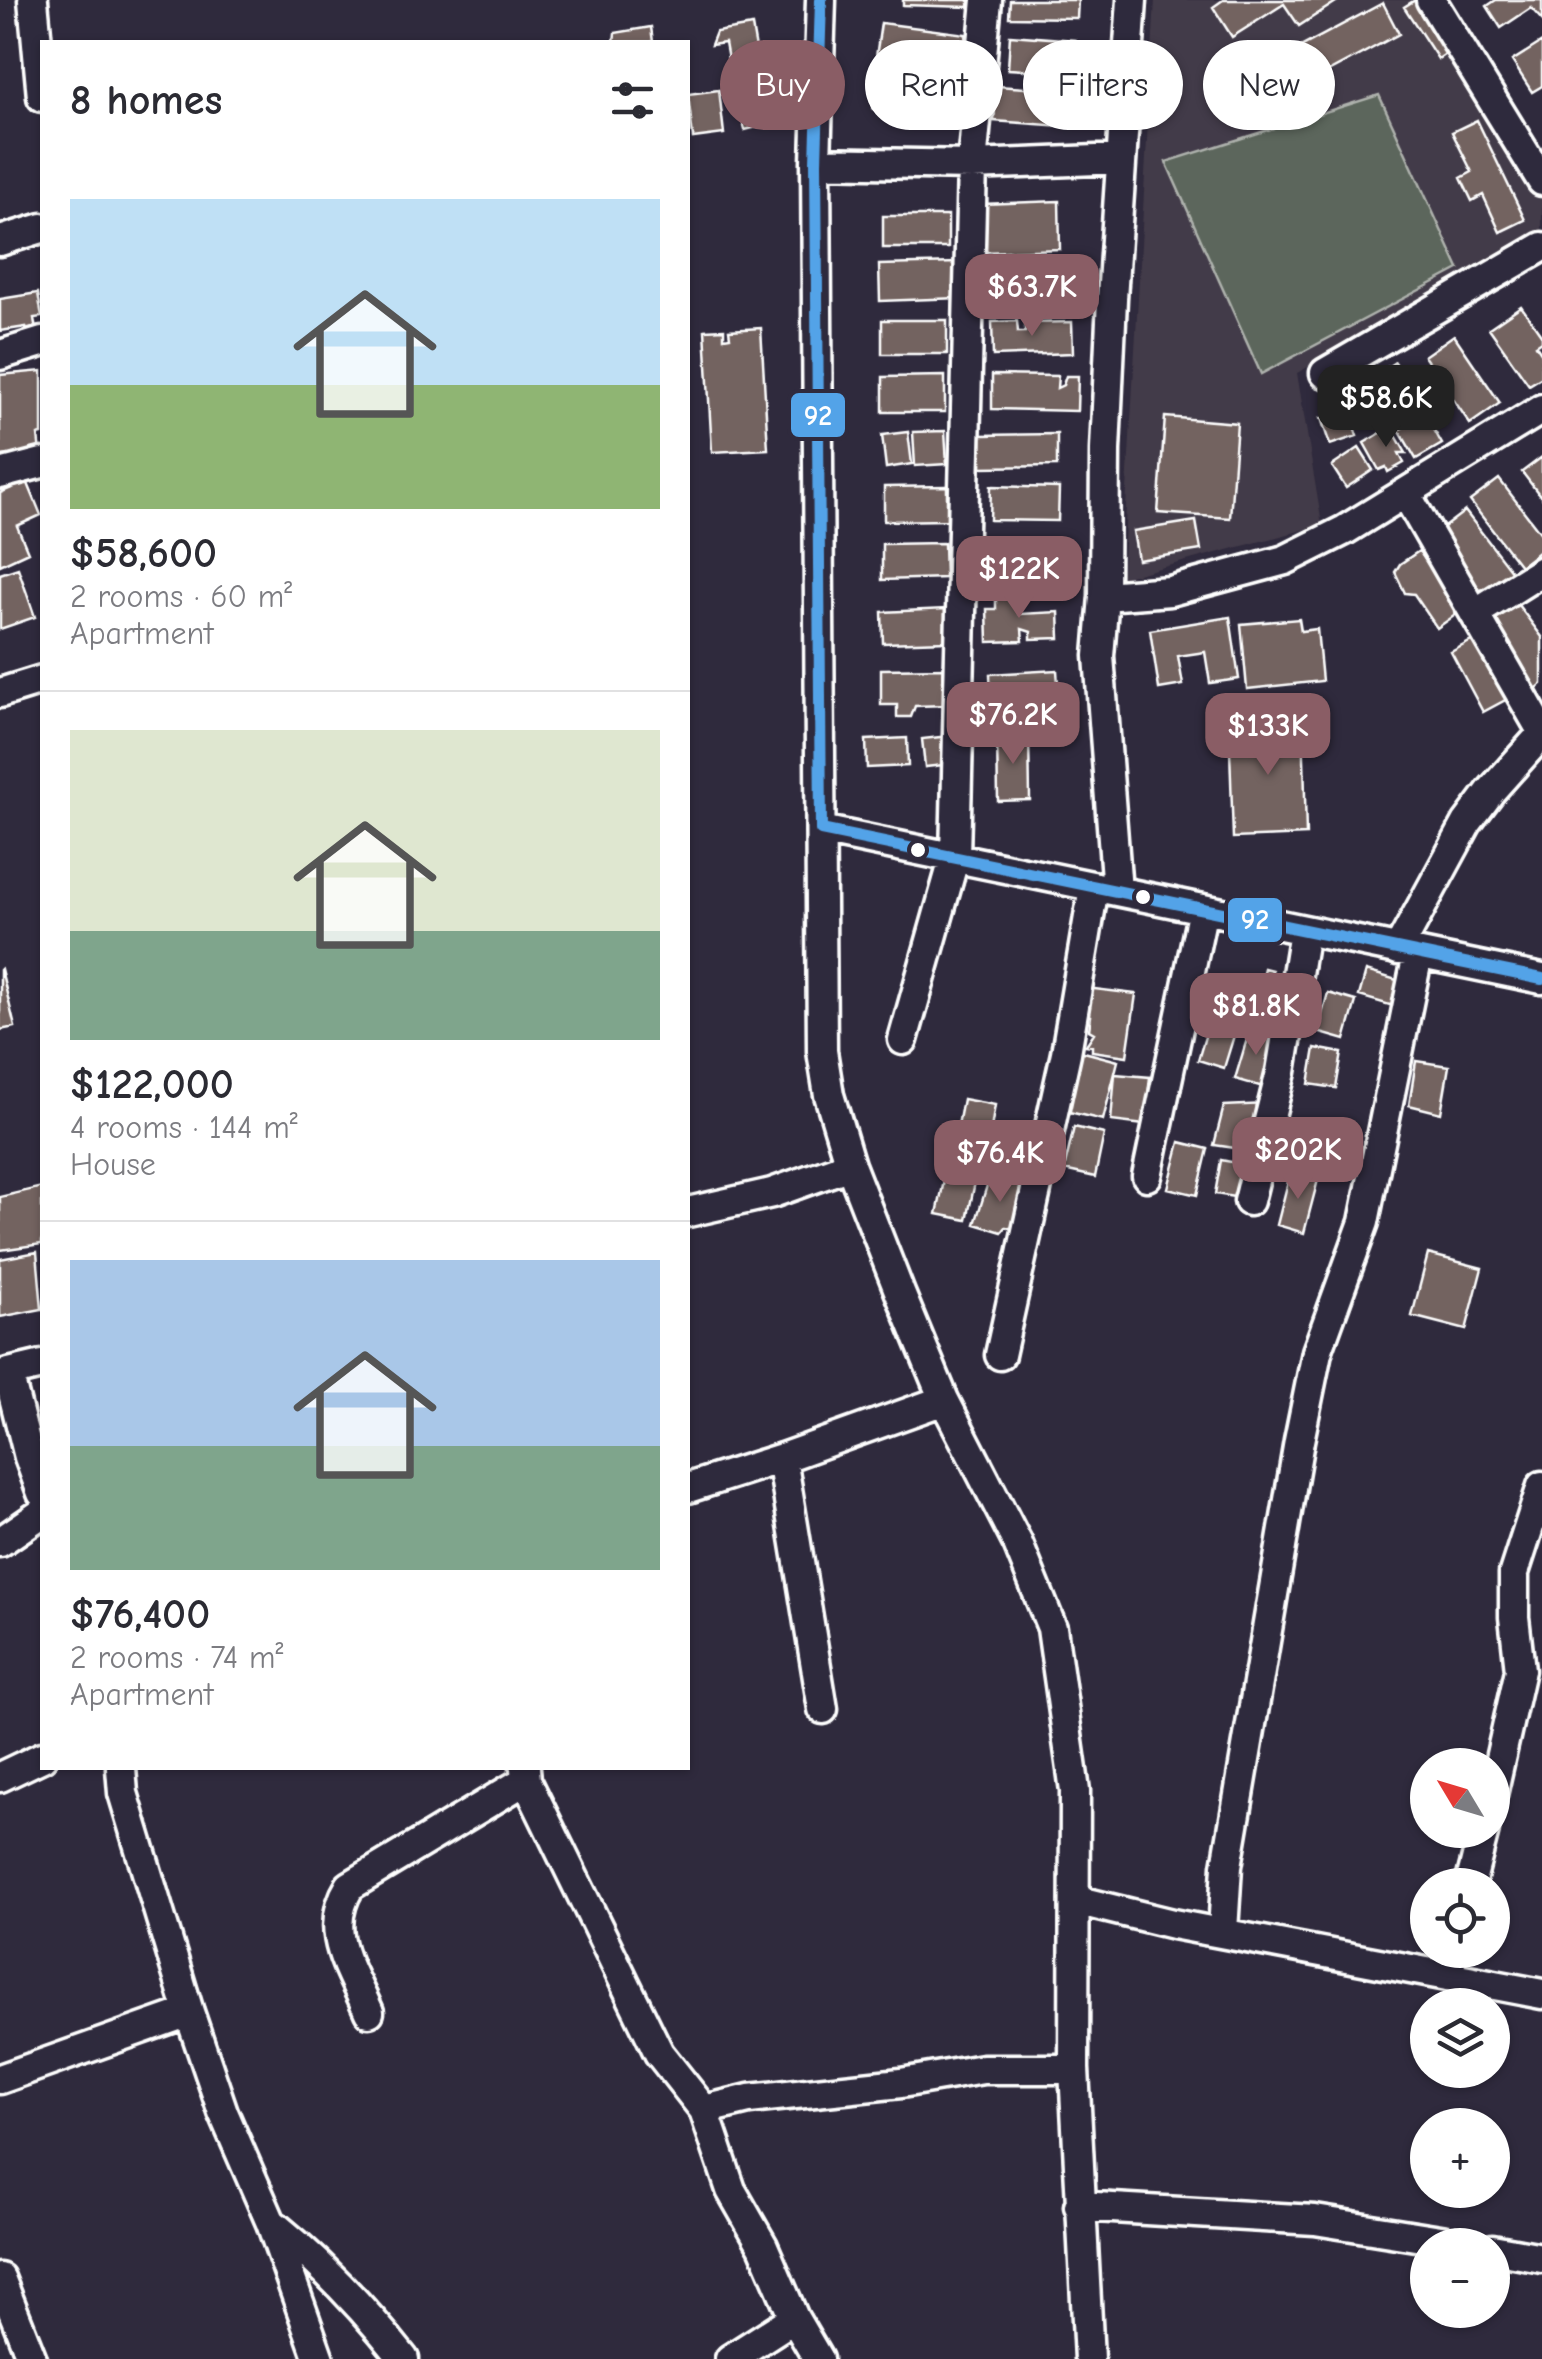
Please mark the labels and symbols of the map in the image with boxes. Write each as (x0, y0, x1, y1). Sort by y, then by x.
pin: $63.7K (951, 254, 1113, 339)
pin: $58.6K (1305, 365, 1467, 450)
line badge: 92 (789, 391, 847, 439)
text: 92 (804, 400, 832, 432)
pin: $122K (949, 536, 1089, 621)
pin: $76.2K (932, 682, 1094, 767)
pin: $133K (1198, 693, 1338, 778)
unlabelled marker (908, 840, 928, 860)
unlabelled marker (1133, 887, 1153, 907)
line badge: 92 (1226, 896, 1284, 944)
text: 92 (1241, 904, 1269, 936)
pin: $81.8K (1175, 973, 1337, 1058)
pin: $202K (1228, 1117, 1368, 1202)
pin: $76.4K (919, 1120, 1081, 1205)
north arrow (1410, 1748, 1510, 1848)

